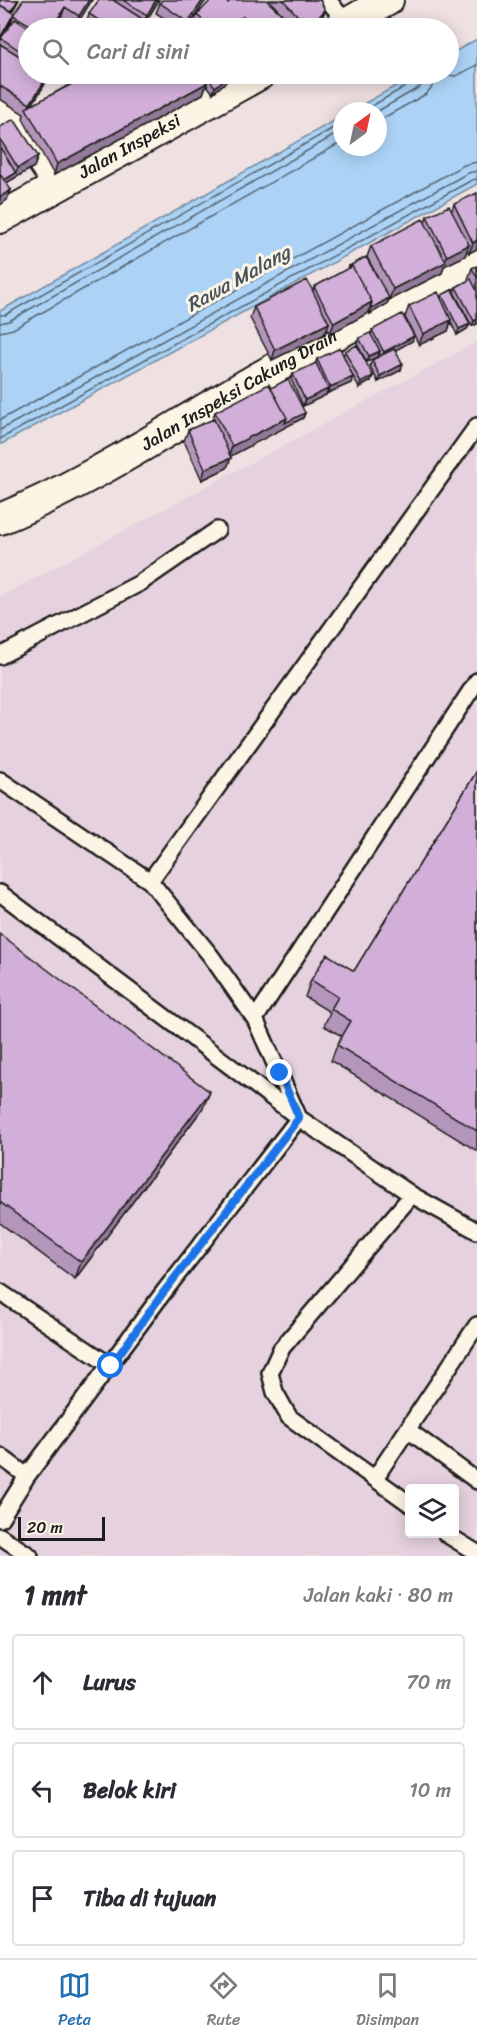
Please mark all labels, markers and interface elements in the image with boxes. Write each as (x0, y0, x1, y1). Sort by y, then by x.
search box (18, 18, 459, 84)
text: Cari di sini (87, 32, 189, 71)
icon: search (39, 35, 72, 68)
north arrow (333, 102, 387, 156)
street label: Jalan Inspeksi (71, 104, 187, 188)
water label: Rawa Malang (179, 234, 299, 322)
street label: Jalan Inspeksi Cakung Drain (134, 321, 344, 460)
route end (266, 1059, 292, 1085)
route start (97, 1352, 123, 1378)
map controls (405, 1484, 459, 1538)
button: layers (405, 1484, 459, 1538)
text: 20 m (27, 1513, 63, 1542)
scale bar (18, 1514, 105, 1542)
text: 1 mnt (24, 1572, 86, 1618)
text: Jalan kaki · 80 m (304, 1578, 453, 1613)
text: Lurus (83, 1663, 136, 1702)
text: 70 m (406, 1665, 451, 1700)
icon: ahead (26, 1666, 59, 1699)
text: Belok kiri (83, 1771, 176, 1810)
text: 10 m (409, 1773, 451, 1808)
icon: left (26, 1774, 59, 1807)
text: Tiba di tujuan (83, 1879, 216, 1918)
icon: arrive (26, 1882, 59, 1915)
tab: Peta (58, 1969, 91, 2034)
tab: Rute (207, 1969, 240, 2034)
tab: Disimpan (356, 1969, 419, 2034)

